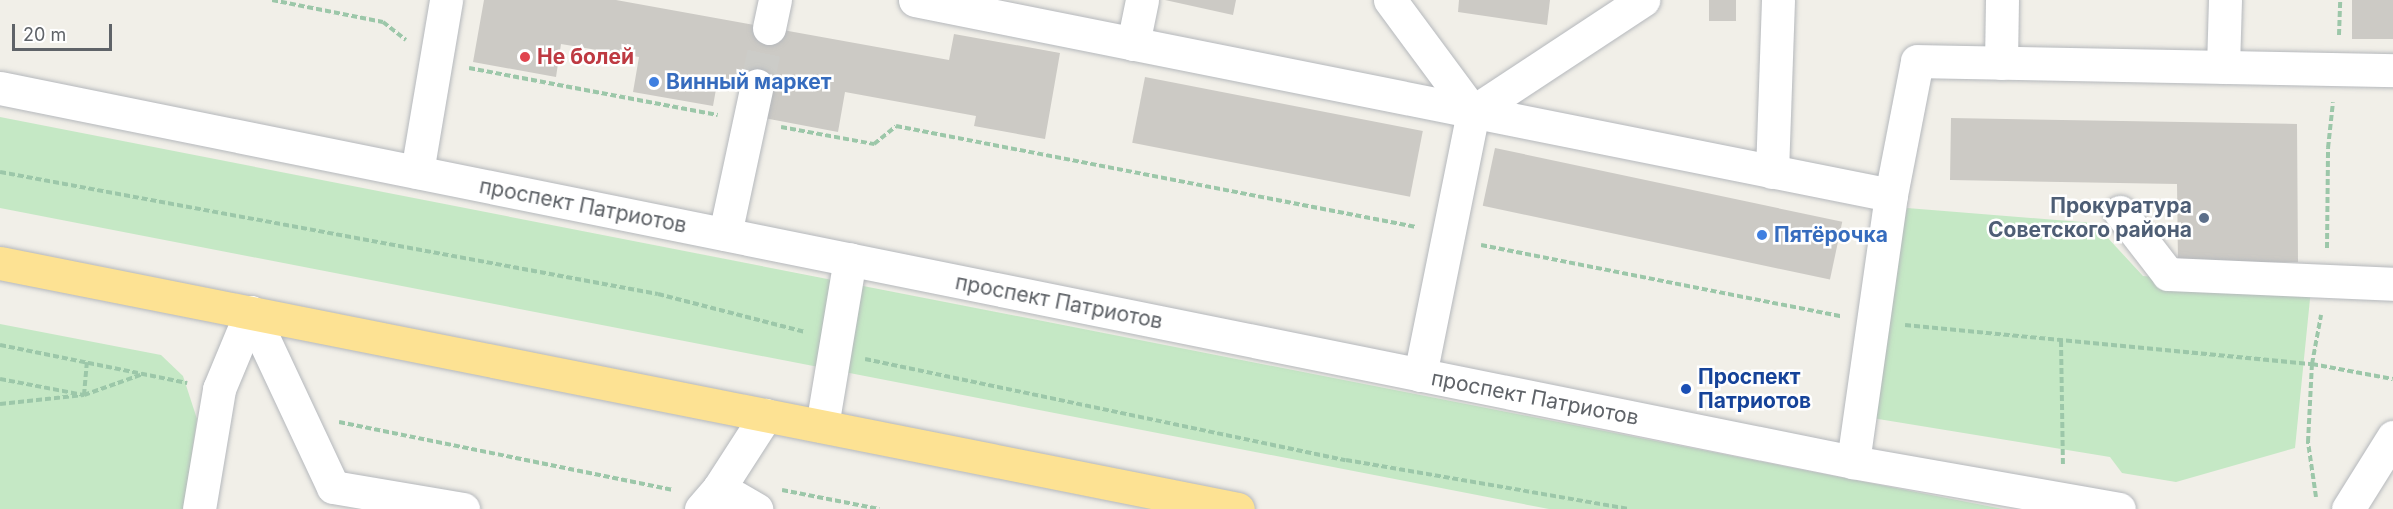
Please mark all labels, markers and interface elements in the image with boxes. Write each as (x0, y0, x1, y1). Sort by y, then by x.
scale bar (15, 12, 116, 50)
text: 20 m (23, 24, 66, 45)
place label: Не болей (537, 44, 634, 70)
marker: Не болей (518, 50, 532, 64)
place label: Винный маркет (666, 69, 832, 95)
marker: Винный маркет (647, 75, 661, 89)
street label: проспект Патриотов (477, 174, 689, 238)
place label: Прокуратура Советского района (1988, 193, 2192, 243)
marker: Прокуратура Советского района (2197, 211, 2211, 225)
place label: Пятёрочка (1774, 222, 1888, 248)
marker: Пятёрочка (1755, 228, 1769, 242)
street label: проспект Патриотов (953, 270, 1165, 334)
place label: Проспект Патриотов (1698, 364, 1811, 414)
street label: проспект Патриотов (1429, 366, 1641, 430)
marker: Проспект Патриотов (1679, 382, 1693, 396)

